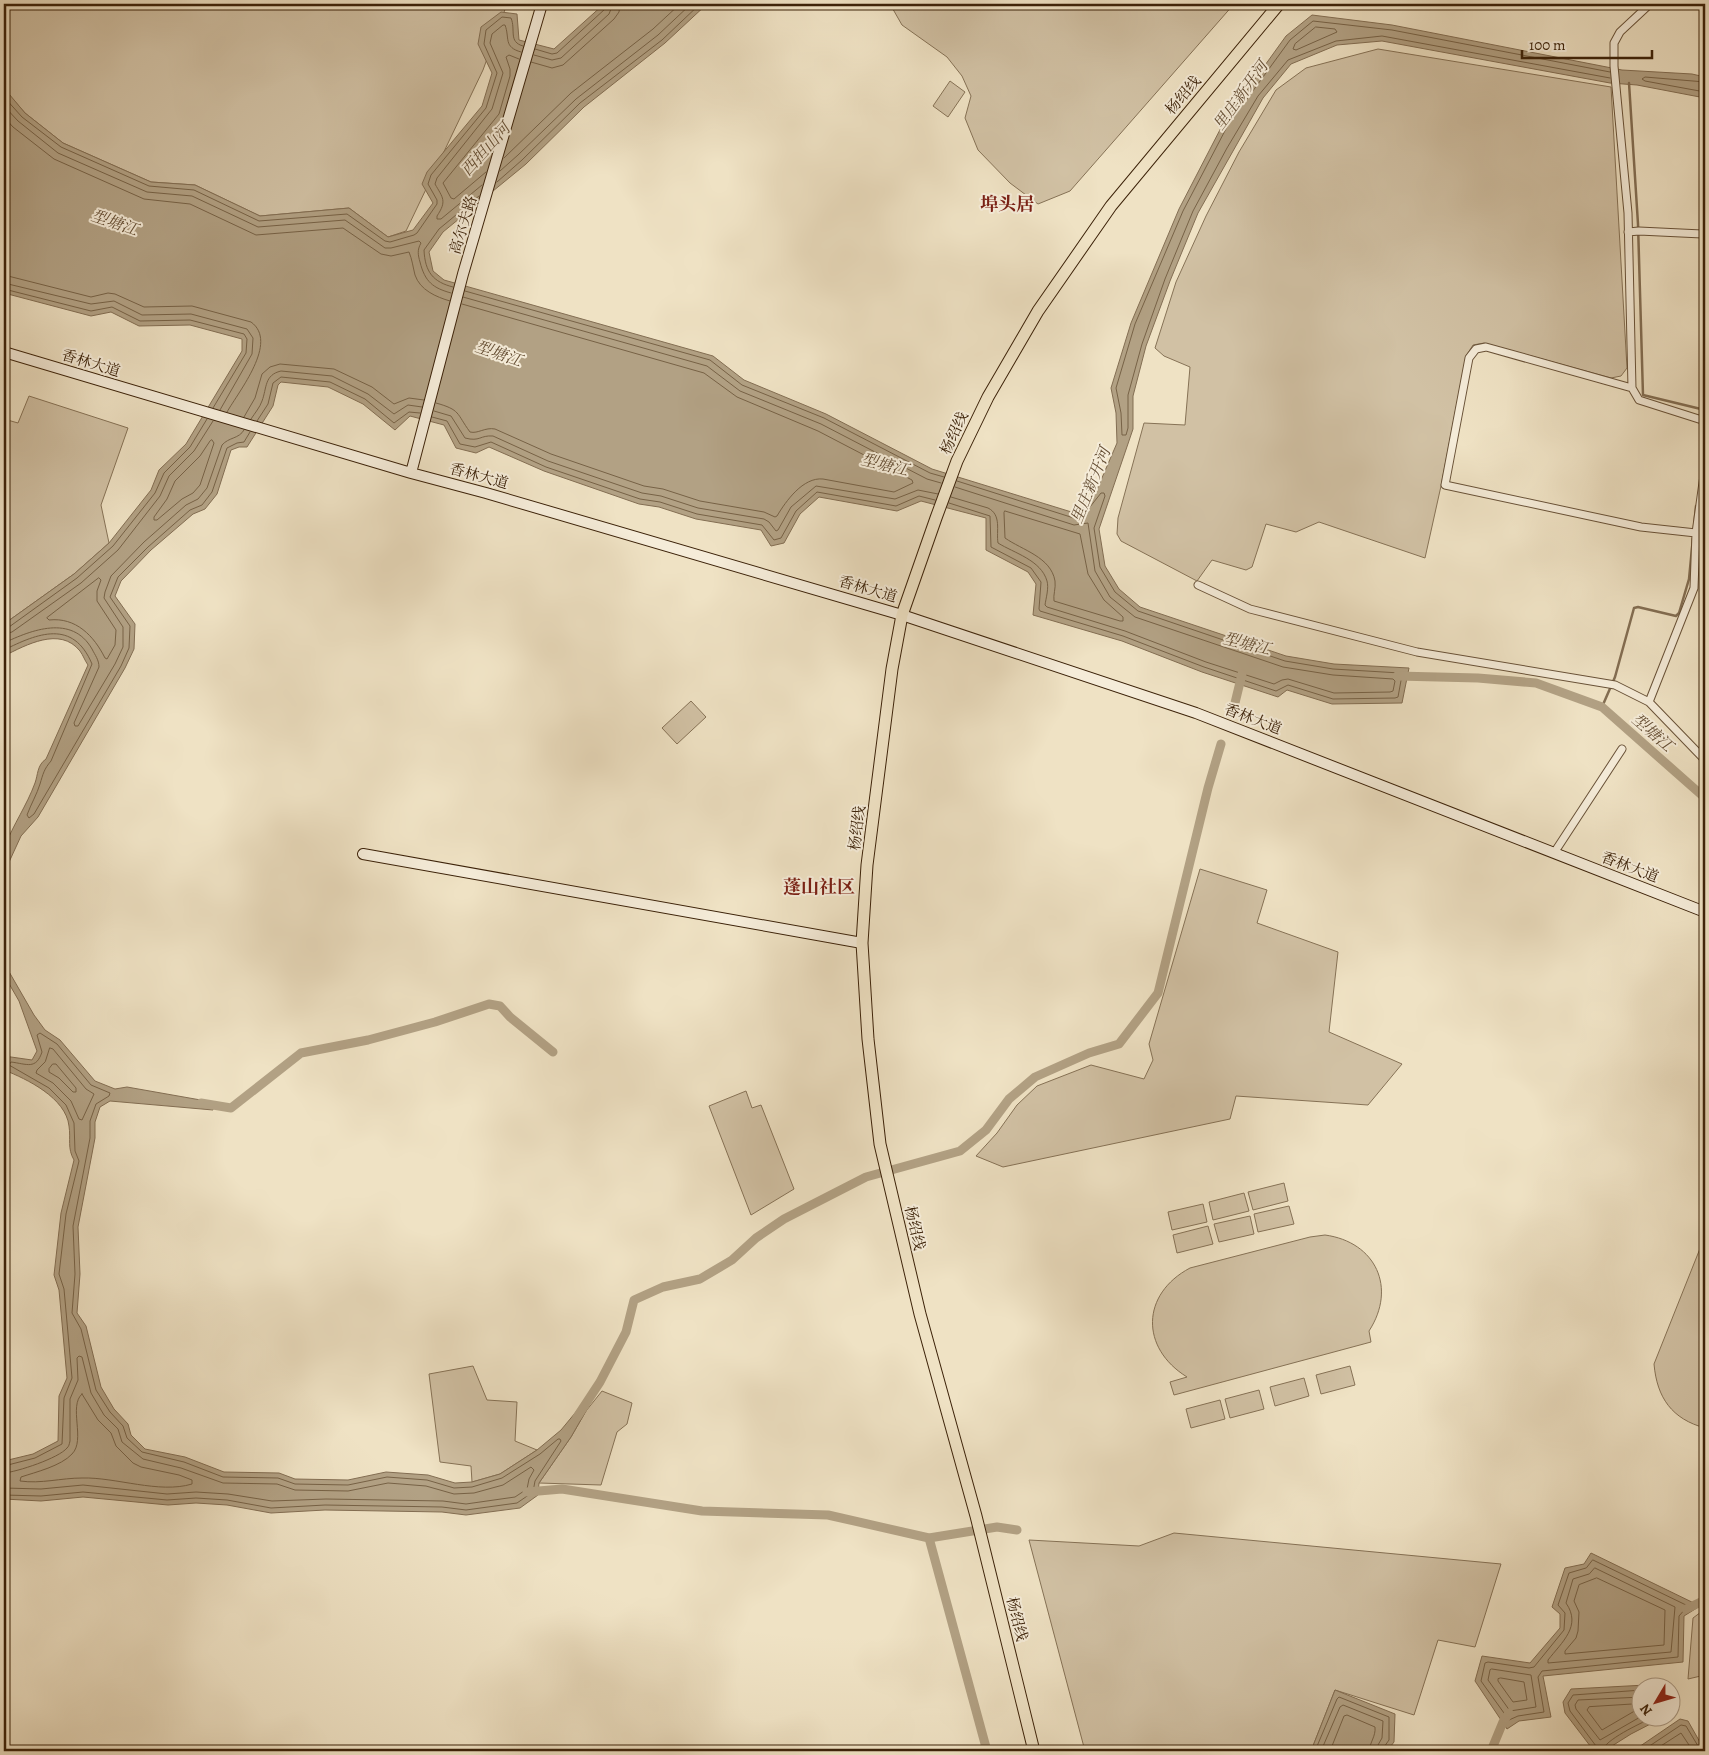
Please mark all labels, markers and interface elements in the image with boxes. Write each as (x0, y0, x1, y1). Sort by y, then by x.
scale bar (1522, 28, 1652, 60)
text: 100 m (1529, 35, 1566, 55)
water label: 里庄新开河 (1208, 54, 1275, 134)
street label: 杨绍线 (1161, 71, 1205, 119)
water label: 西担山河 (456, 116, 517, 181)
district label: 埠头居 (980, 192, 1034, 216)
street label: 高尔夫路 (445, 193, 481, 257)
water label: 型塘江 (88, 205, 143, 242)
water label: 型塘江 (472, 336, 527, 373)
street label: 香林大道 (59, 345, 123, 381)
street label: 杨绍线 (935, 408, 973, 458)
water label: 里庄新开河 (1066, 441, 1117, 527)
water label: 型塘江 (859, 448, 913, 482)
street label: 香林大道 (447, 459, 511, 493)
street label: 香林大道 (836, 571, 900, 607)
water label: 型塘江 (1221, 627, 1275, 661)
street label: 香林大道 (1221, 699, 1285, 739)
water label: 型塘江 (1627, 709, 1679, 758)
street label: 杨绍线 (844, 804, 870, 852)
street label: 香林大道 (1598, 847, 1662, 887)
district label: 蓬山社区 (783, 875, 855, 899)
street label: 杨绍线 (900, 1204, 930, 1252)
street label: 杨绍线 (1002, 1595, 1032, 1643)
north arrow (1632, 1678, 1682, 1728)
text: N (1636, 1700, 1657, 1720)

